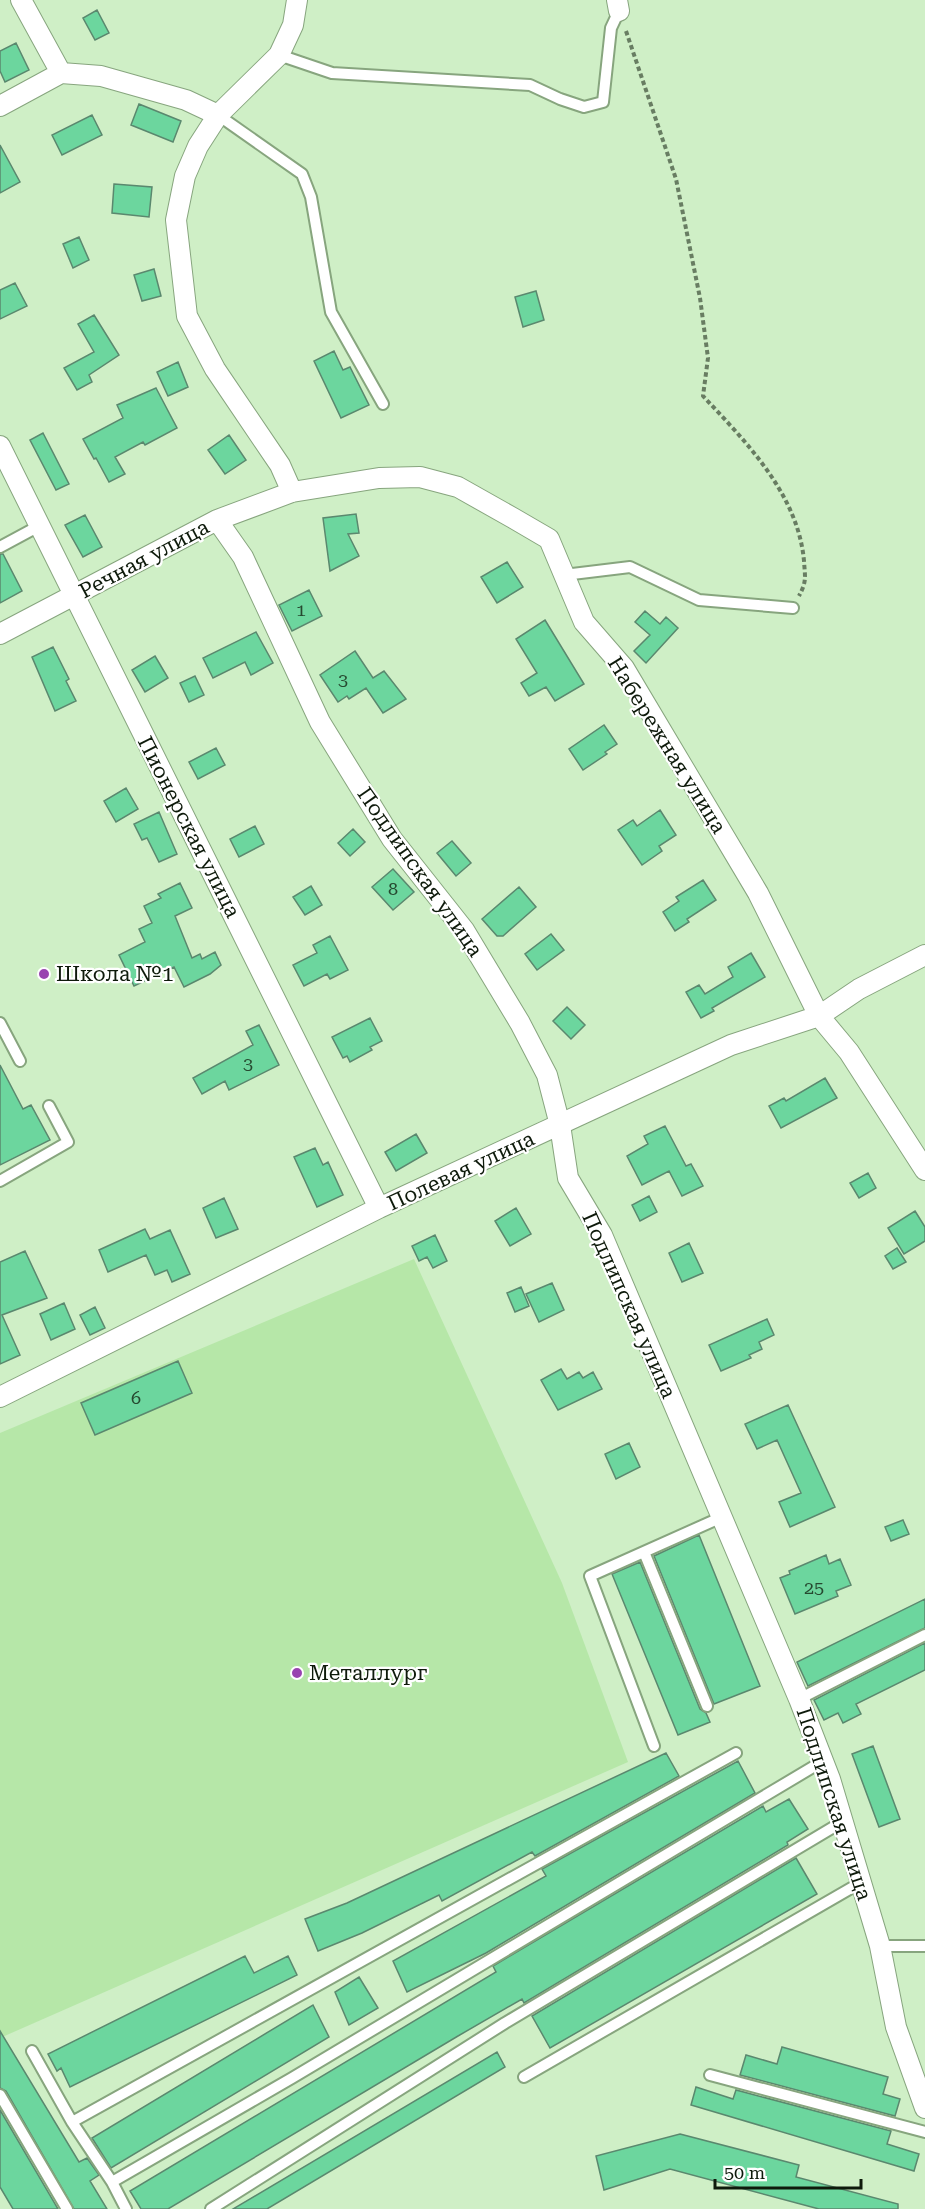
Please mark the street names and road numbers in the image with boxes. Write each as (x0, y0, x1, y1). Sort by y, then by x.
street label: Речная улица (75, 514, 214, 603)
street label: Набережная улица (603, 652, 731, 838)
street label: Пионерская улица (133, 732, 245, 922)
street label: Подлипская улица (352, 783, 488, 962)
street label: Полевая улица (384, 1126, 539, 1216)
street label: Подлипская улица (577, 1208, 681, 1402)
street label: Подлипская улица (791, 1705, 877, 1904)

